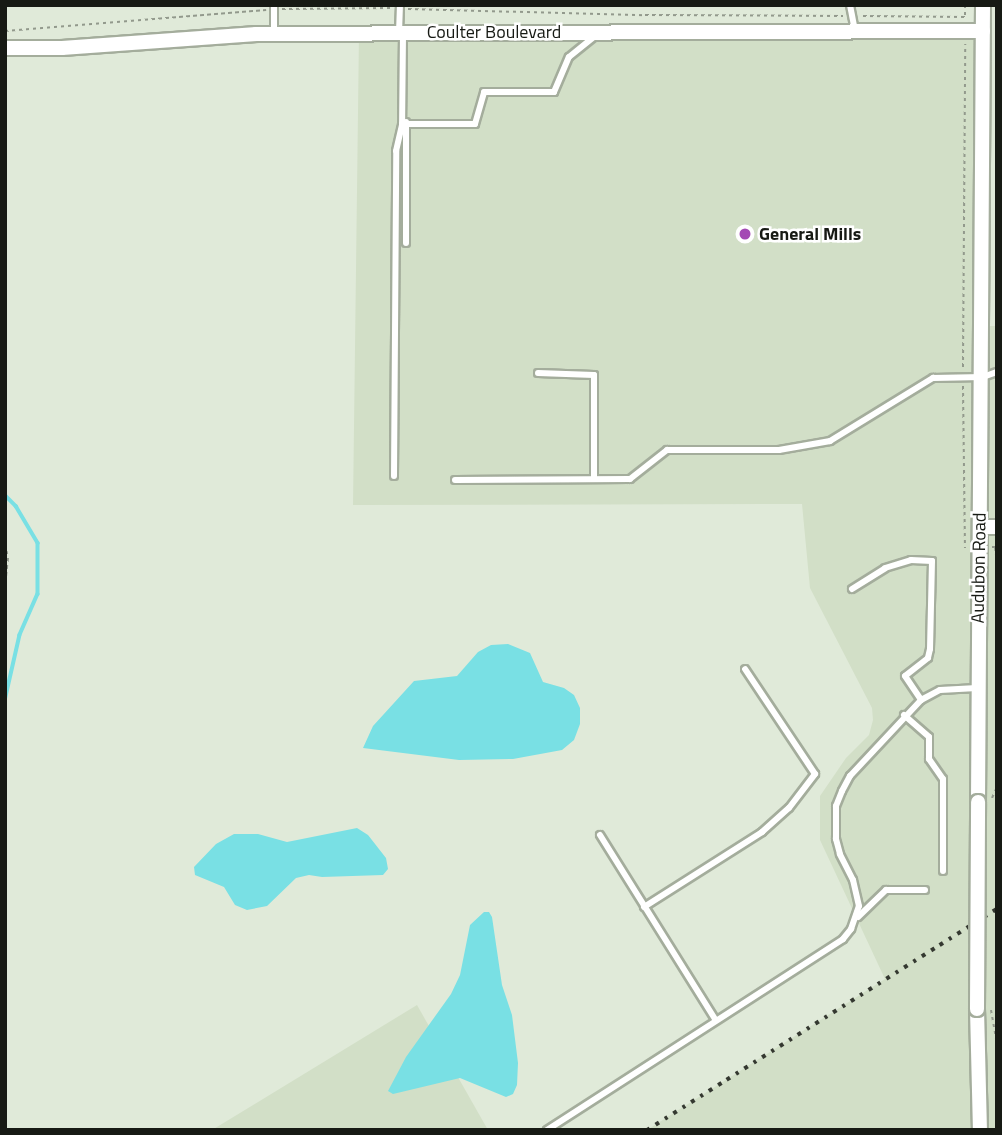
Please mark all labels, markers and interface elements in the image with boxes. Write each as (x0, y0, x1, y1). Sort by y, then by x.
street label: Coulter Boulevard (427, 21, 561, 43)
place label: General Mills (759, 223, 861, 245)
marker: General Mills (737, 226, 753, 242)
street label: Audubon Road (967, 512, 991, 624)

